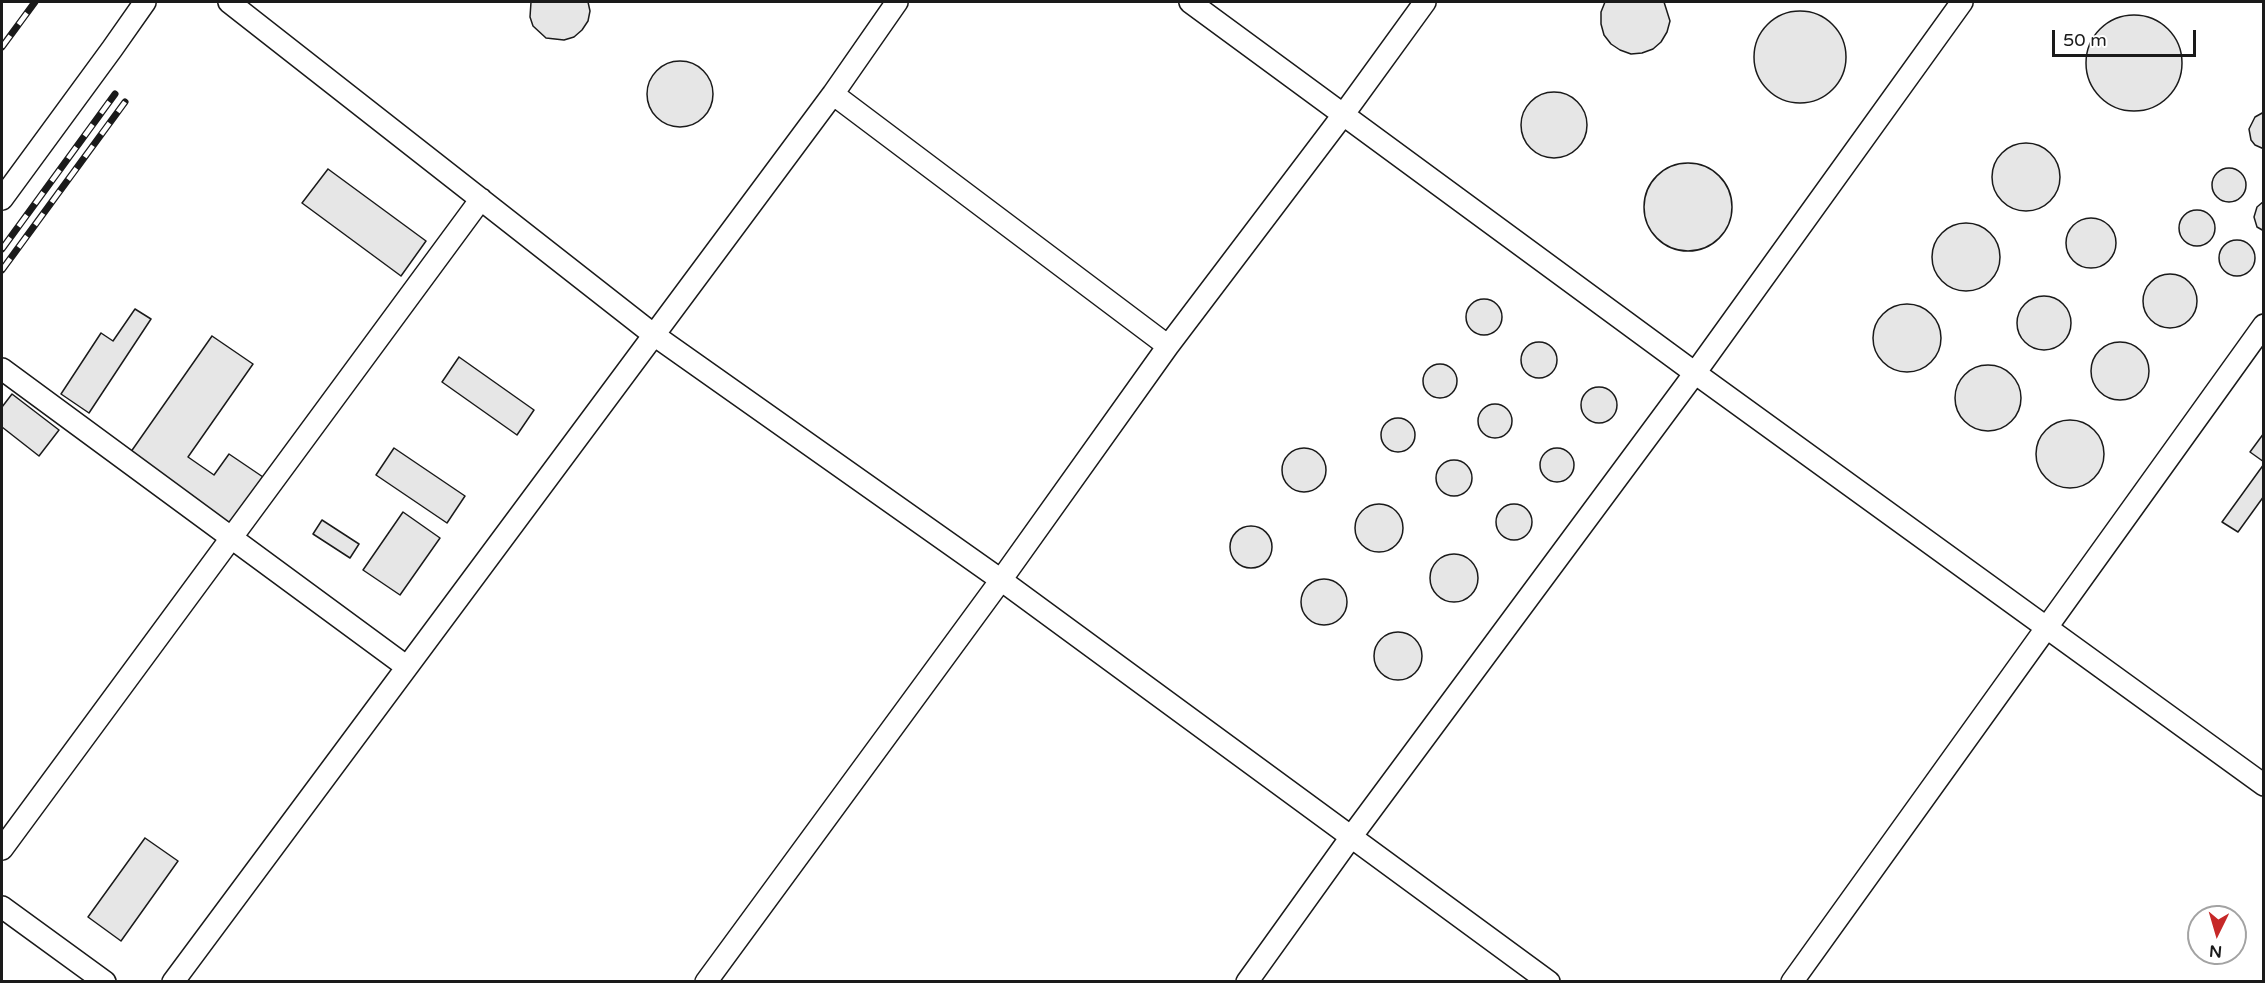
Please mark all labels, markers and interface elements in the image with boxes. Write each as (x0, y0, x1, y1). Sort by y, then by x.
scale bar (2055, 18, 2199, 56)
text: 50 m (2063, 29, 2107, 51)
north arrow (2187, 905, 2247, 965)
text: N (2208, 940, 2223, 961)

